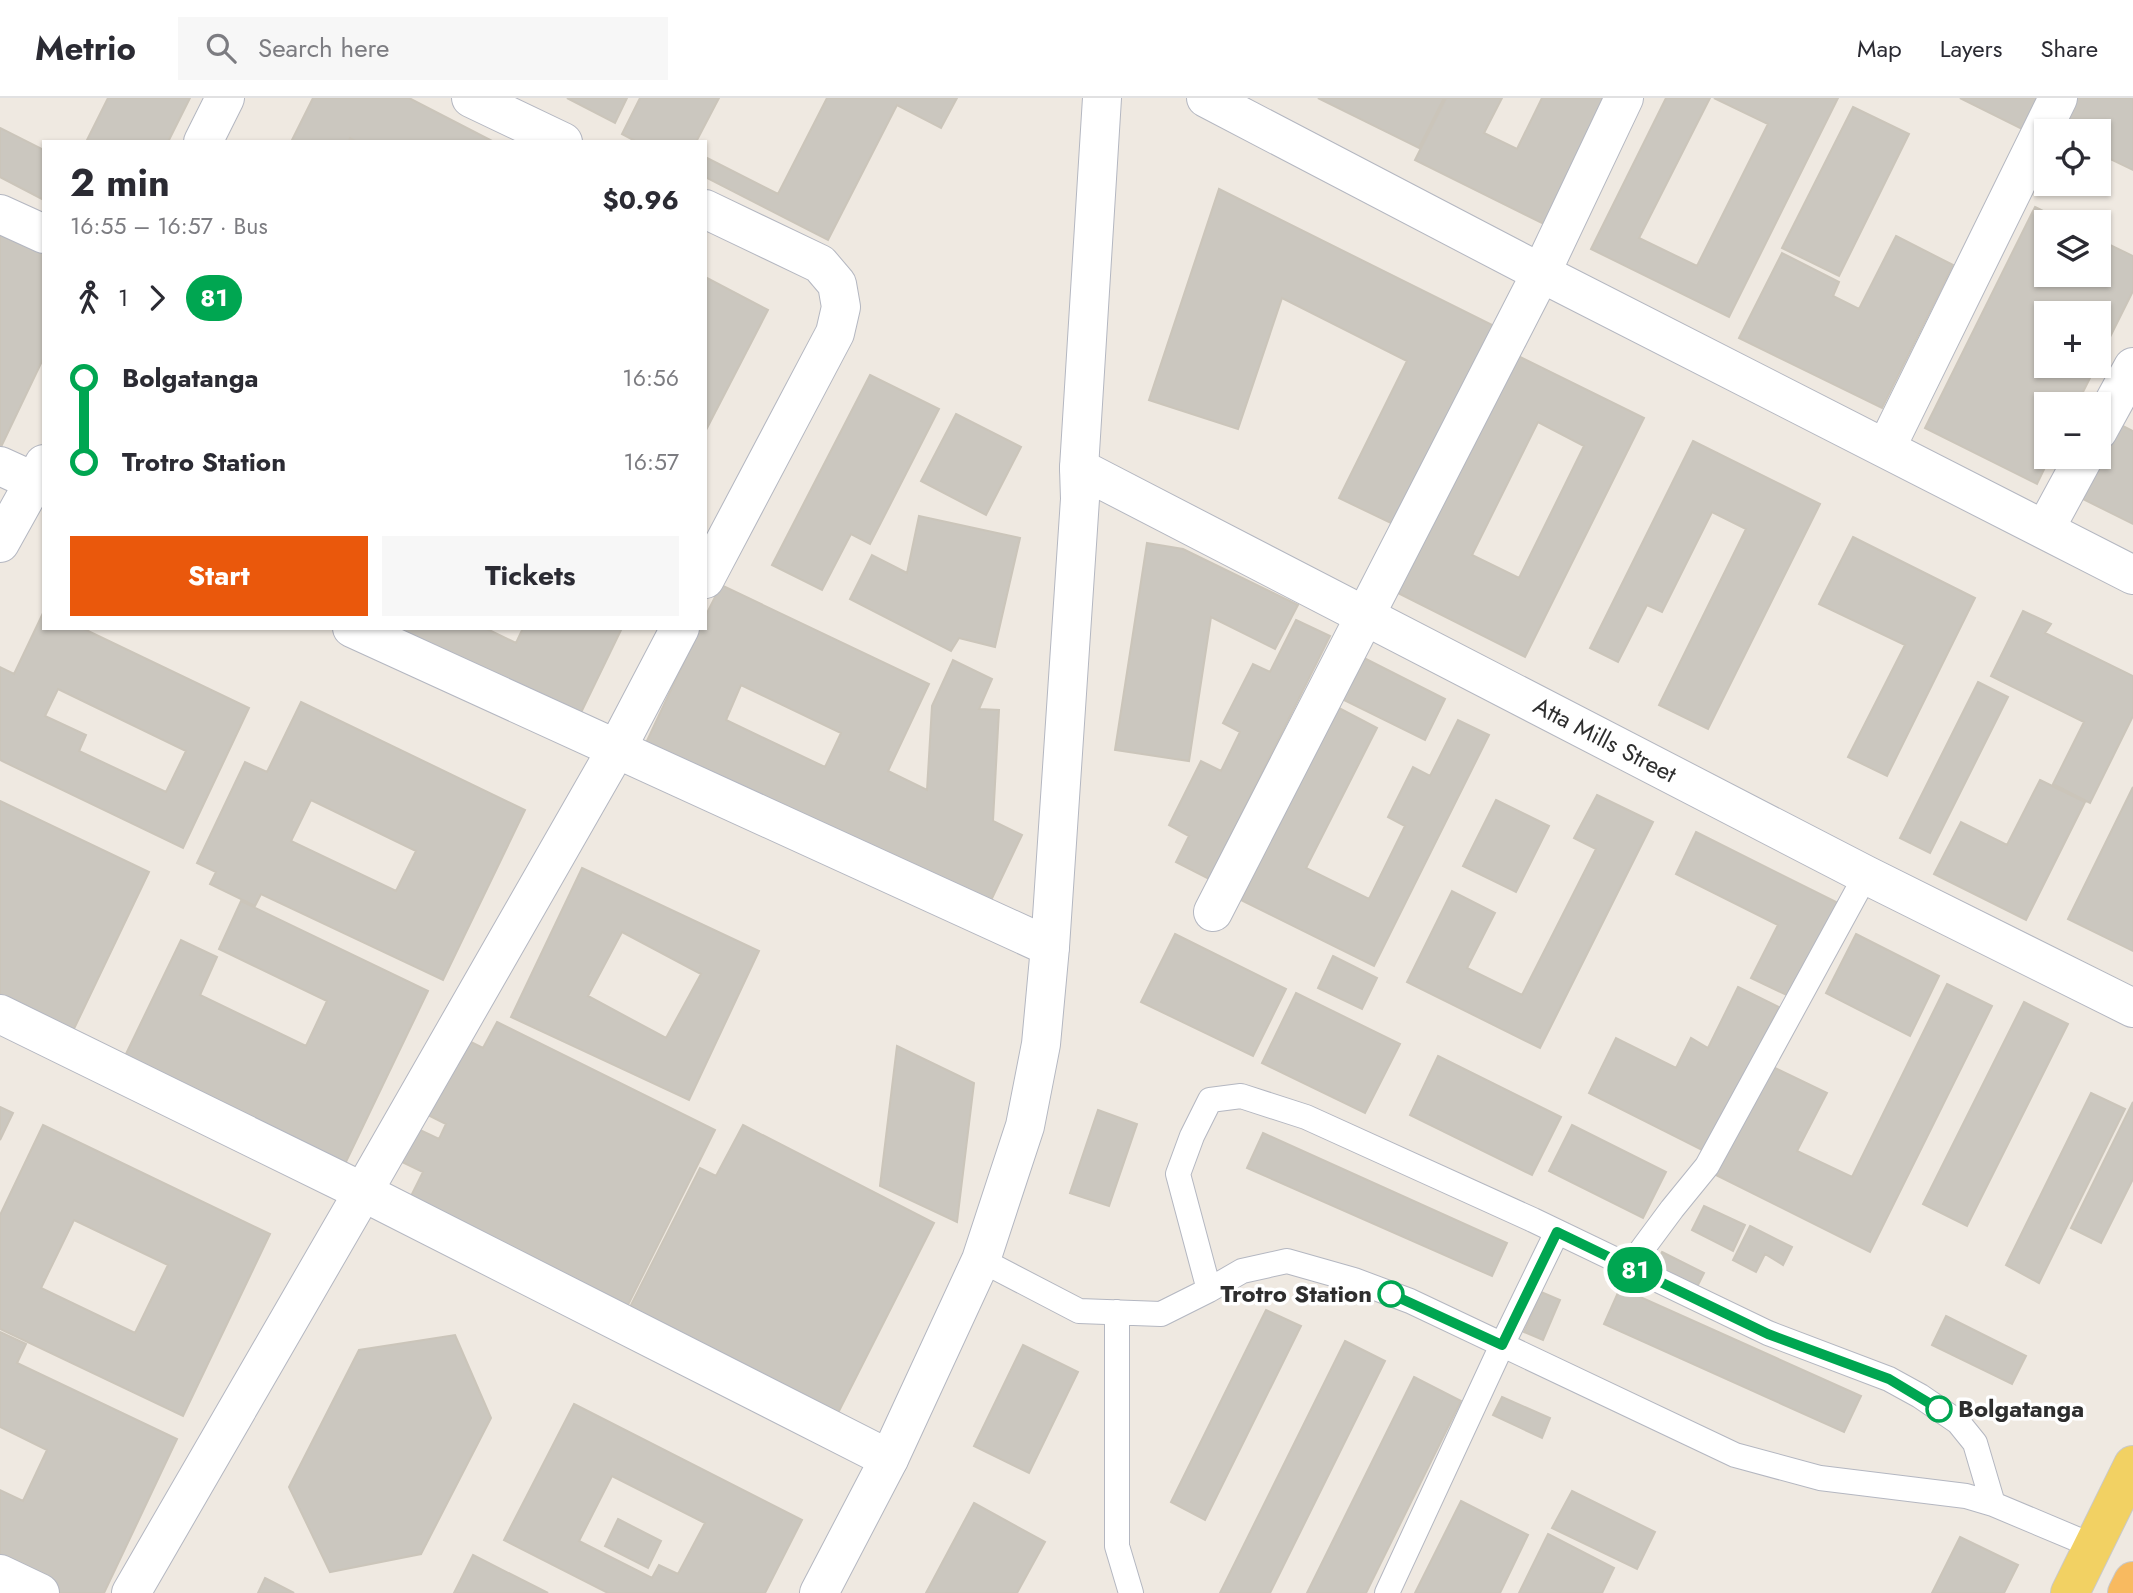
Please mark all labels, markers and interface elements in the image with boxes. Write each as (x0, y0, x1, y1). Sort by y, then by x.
search box (178, 17, 668, 80)
text: Metrio (35, 25, 136, 72)
icon: search (202, 29, 240, 67)
text: Search here (258, 29, 389, 67)
text: Map (1857, 31, 1902, 66)
text: Layers (1940, 31, 2002, 66)
text: Share (2040, 31, 2098, 66)
map controls (2034, 119, 2111, 469)
button: locate (2034, 119, 2111, 196)
text: 2 min (70, 155, 170, 210)
text: $0.96 (602, 181, 679, 219)
text: 16:55 – 16:57 · Bus (70, 209, 268, 243)
button: layers (2034, 210, 2111, 287)
icon: walk (70, 279, 108, 317)
icon: forward (138, 279, 176, 317)
text: 81 (200, 280, 228, 315)
text: 1 (118, 281, 128, 315)
button: + (2034, 301, 2111, 378)
text: Bolgatanga (122, 359, 259, 397)
text: 16:56 (622, 361, 679, 395)
button: − (2034, 392, 2111, 469)
text: Trotro Station (122, 443, 286, 481)
text: 16:57 (623, 445, 679, 479)
button: Start (70, 536, 368, 616)
button: Tickets (382, 536, 679, 616)
street label: Atta Mills Street (1527, 688, 1683, 791)
line badge: 81 (1604, 1247, 1666, 1293)
text: 81 (1621, 1252, 1649, 1287)
place label: Trotro Station (1221, 1276, 1372, 1311)
marker: Trotro Station (1378, 1281, 1404, 1307)
place label: Bolgatanga (1958, 1391, 2084, 1426)
marker: Bolgatanga (1926, 1396, 1952, 1422)

